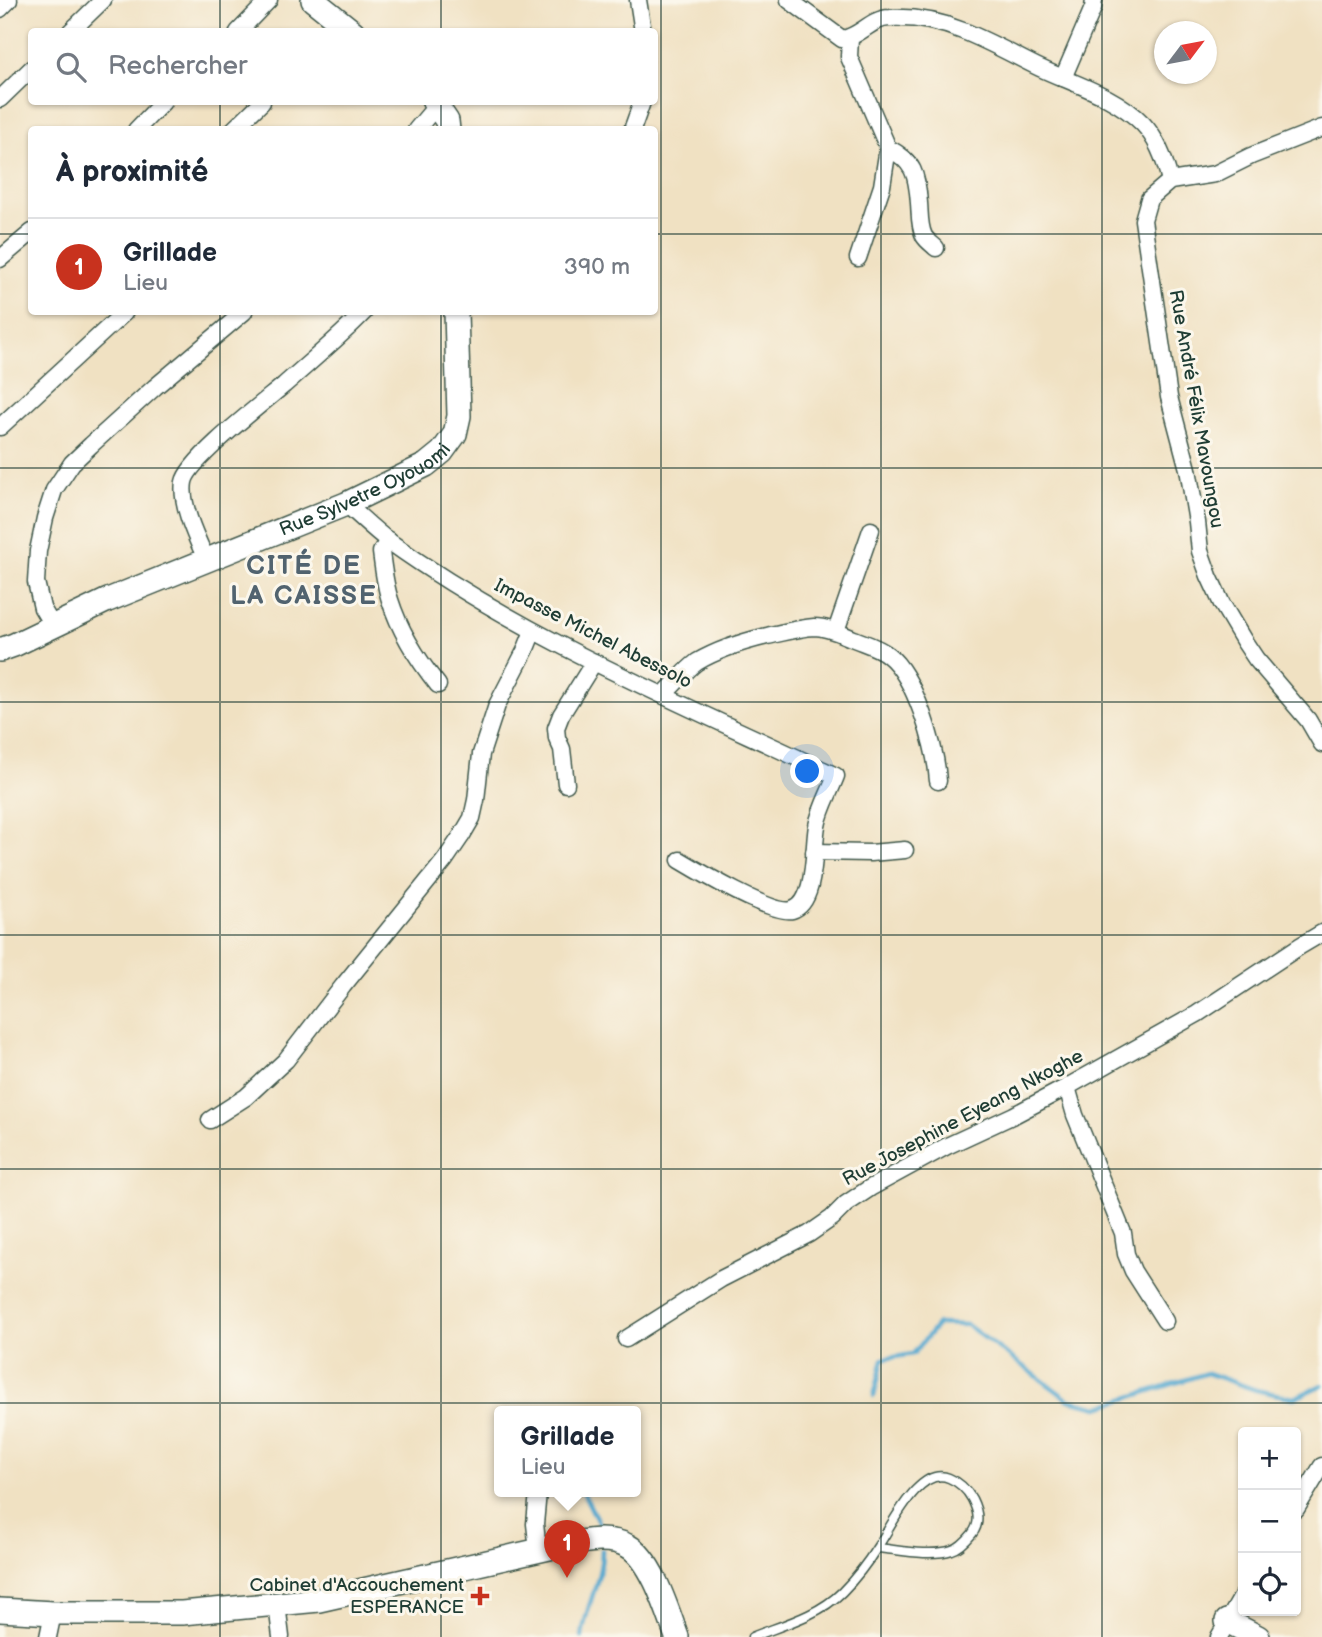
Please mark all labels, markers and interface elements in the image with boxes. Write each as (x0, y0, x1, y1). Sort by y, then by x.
north arrow (1154, 21, 1217, 84)
search box (28, 28, 658, 105)
icon: search (52, 48, 90, 86)
text: Rechercher (108, 51, 247, 82)
text: À proximité (56, 154, 208, 190)
text: Grillade (123, 238, 217, 269)
text: 1 (74, 253, 84, 281)
text: 390 m (564, 253, 630, 281)
text: Lieu (123, 269, 168, 297)
street label: Rue André Félix Mavoungou (1164, 288, 1228, 530)
street label: Rue Sylvetre Oyouomi (276, 439, 456, 541)
district label: CITÉ DE LA CAISSE (230, 548, 378, 612)
street label: Impasse Michel Abessolo (490, 574, 696, 694)
your location (790, 754, 824, 788)
street label: Rue Josephine Eyeang Nkoghe (839, 1045, 1087, 1191)
popup (494, 1406, 641, 1497)
text: Grillade (521, 1422, 614, 1453)
map controls (1238, 1427, 1301, 1616)
button: + (1238, 1427, 1301, 1490)
text: Lieu (521, 1453, 566, 1481)
button: − (1238, 1490, 1301, 1553)
pin: 1 (544, 1520, 590, 1578)
button: locate (1238, 1553, 1301, 1616)
place label: Cabinet d'Accouchement ESPERANCE (250, 1574, 464, 1619)
marker: Cabinet d'Accouchement ESPERANCE (470, 1586, 490, 1606)

